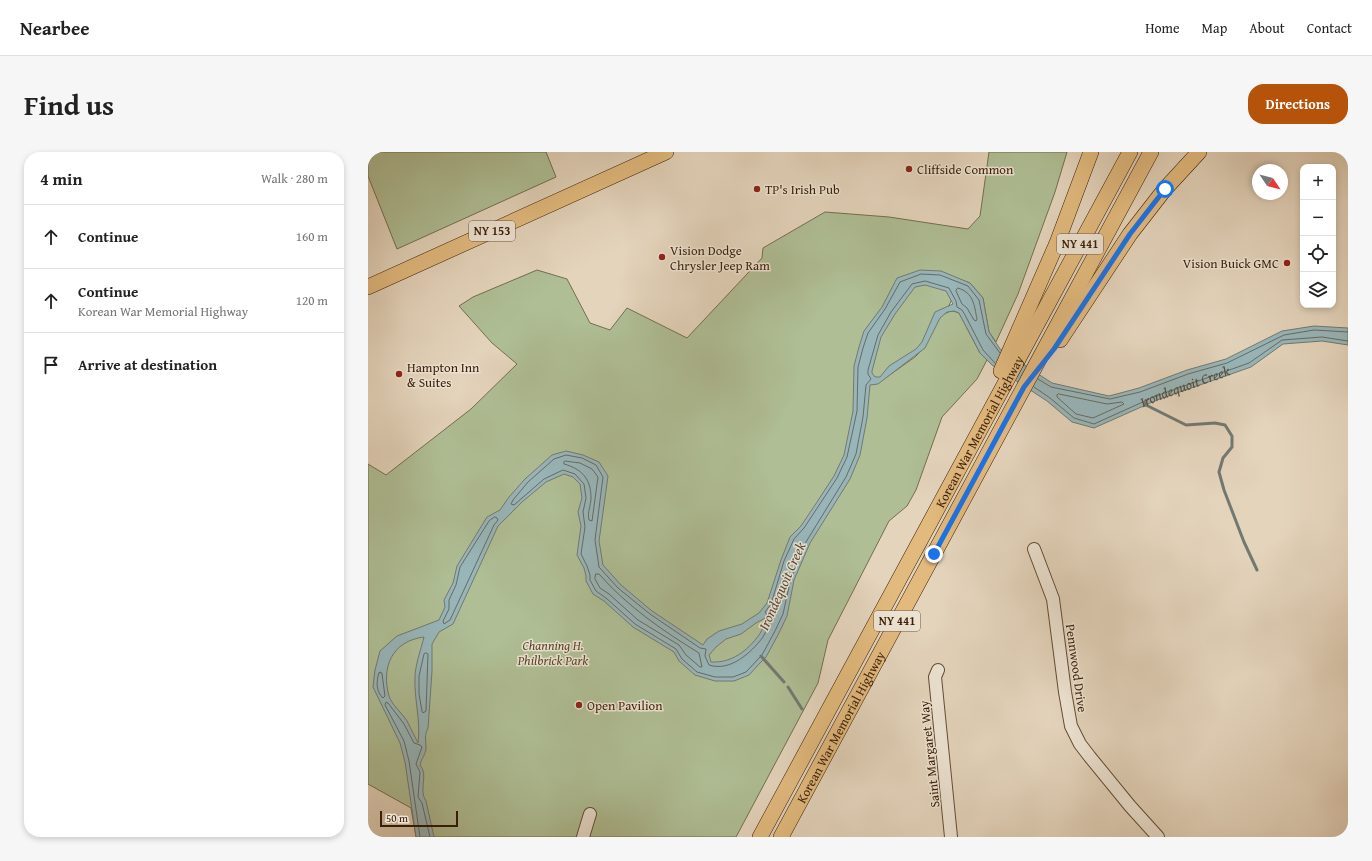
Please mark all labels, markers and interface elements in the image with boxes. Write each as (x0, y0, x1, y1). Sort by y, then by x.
text: Nearbee (20, 14, 90, 42)
text: Home (1145, 18, 1180, 38)
text: Map (1202, 18, 1227, 38)
text: About (1249, 18, 1285, 38)
text: Contact (1307, 18, 1352, 38)
text: Find us (24, 84, 114, 125)
button: Directions (1248, 84, 1348, 124)
place label: Cliffside Common (917, 160, 1014, 179)
marker: Cliffside Common (904, 164, 914, 174)
north arrow (1252, 164, 1288, 200)
map controls (1300, 164, 1336, 308)
button: + (1300, 164, 1336, 200)
text: 4 min (40, 166, 82, 191)
text: Walk · 280 m (261, 169, 328, 188)
place label: TP's Irish Pub (765, 180, 840, 199)
route start (1156, 180, 1174, 198)
marker: TP's Irish Pub (752, 184, 762, 194)
button: − (1300, 200, 1336, 236)
road number: NY 153 (469, 221, 515, 241)
icon: ahead (40, 226, 62, 248)
text: Continue (78, 226, 139, 247)
text: 160 m (296, 227, 328, 246)
road number: NY 441 (1057, 234, 1103, 254)
button: locate (1300, 236, 1336, 272)
place label: Vision Dodge Chrysler Jeep Ram (670, 241, 770, 275)
marker: Vision Dodge Chrysler Jeep Ram (657, 252, 667, 262)
place label: Vision Buick GMC (1183, 254, 1279, 273)
marker: Vision Buick GMC (1282, 258, 1292, 268)
button: layers (1300, 272, 1336, 308)
text: Continue (78, 281, 139, 302)
icon: ahead (40, 290, 62, 312)
text: 120 m (296, 291, 328, 310)
text: Korean War Memorial Highway (78, 302, 248, 321)
street label: Korean War Memorial Highway (931, 352, 1029, 511)
icon: arrive (40, 354, 62, 376)
text: Arrive at destination (78, 354, 217, 375)
place label: Hampton Inn & Suites (407, 358, 480, 392)
water label: Irondequoit Creek (1137, 360, 1233, 412)
marker: Hampton Inn & Suites (394, 369, 404, 379)
water label: Irondequoit Creek (754, 538, 811, 633)
route end (925, 545, 943, 563)
road number: NY 441 (874, 611, 920, 631)
street label: Pennwood Drive (1061, 623, 1092, 713)
park label: Channing H. Philbrick Park (517, 636, 588, 670)
street label: Korean War Memorial Highway (792, 647, 890, 807)
place label: Open Pavilion (587, 696, 663, 715)
street label: Saint Margaret Way (914, 699, 945, 808)
marker: Open Pavilion (574, 700, 584, 710)
scale bar (380, 809, 458, 828)
text: 50 m (386, 810, 408, 826)

